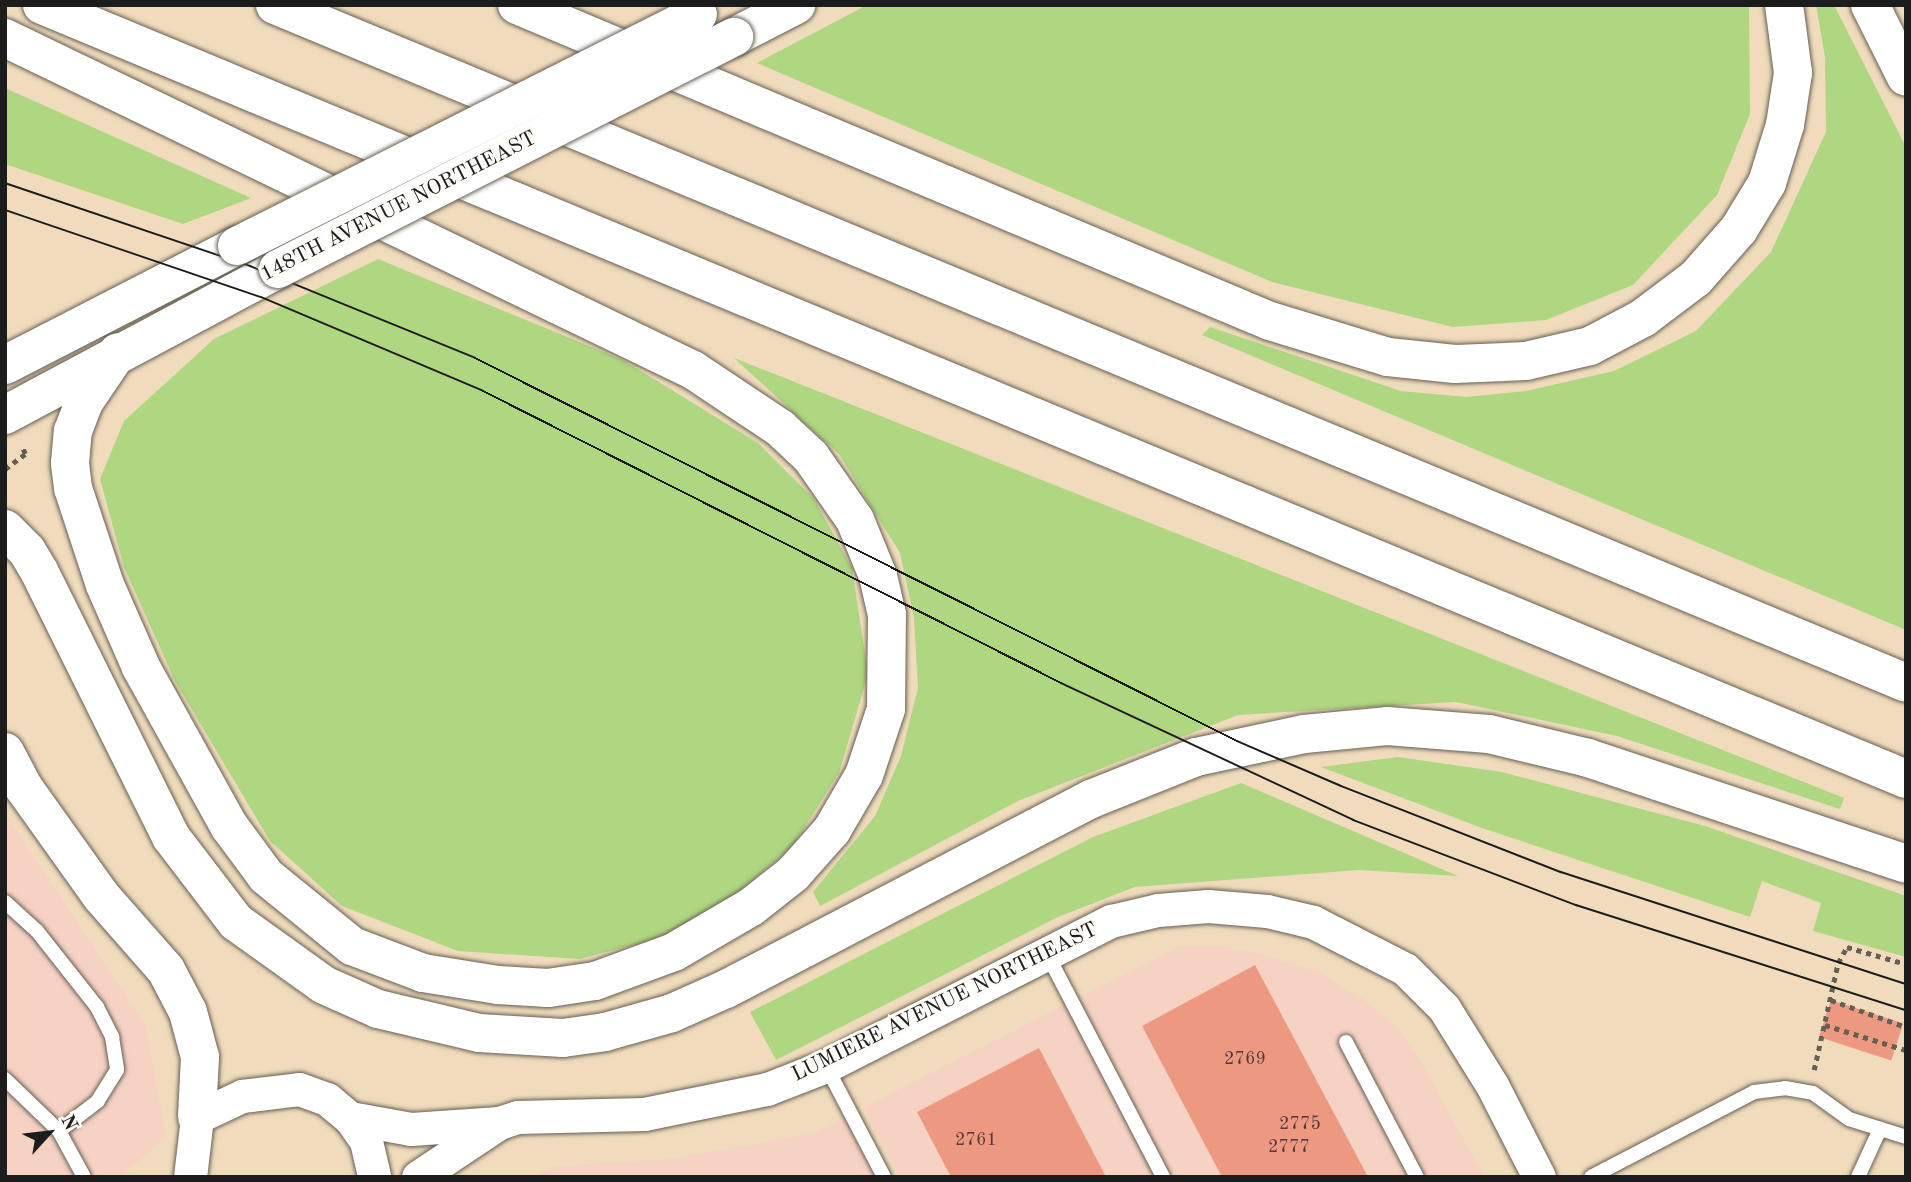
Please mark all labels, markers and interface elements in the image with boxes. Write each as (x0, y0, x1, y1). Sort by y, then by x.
street label: 148TH AVENUE NORTHEAST (257, 126, 541, 288)
street label: LUMIERE AVENUE NORTHEAST (788, 918, 1102, 1088)
house number: 2769 (1224, 1048, 1266, 1070)
north arrow (14, 1098, 84, 1168)
text: N (56, 1112, 80, 1134)
house number: 2775 (1279, 1113, 1321, 1135)
house number: 2761 (955, 1129, 997, 1151)
house number: 2777 (1268, 1136, 1310, 1158)

